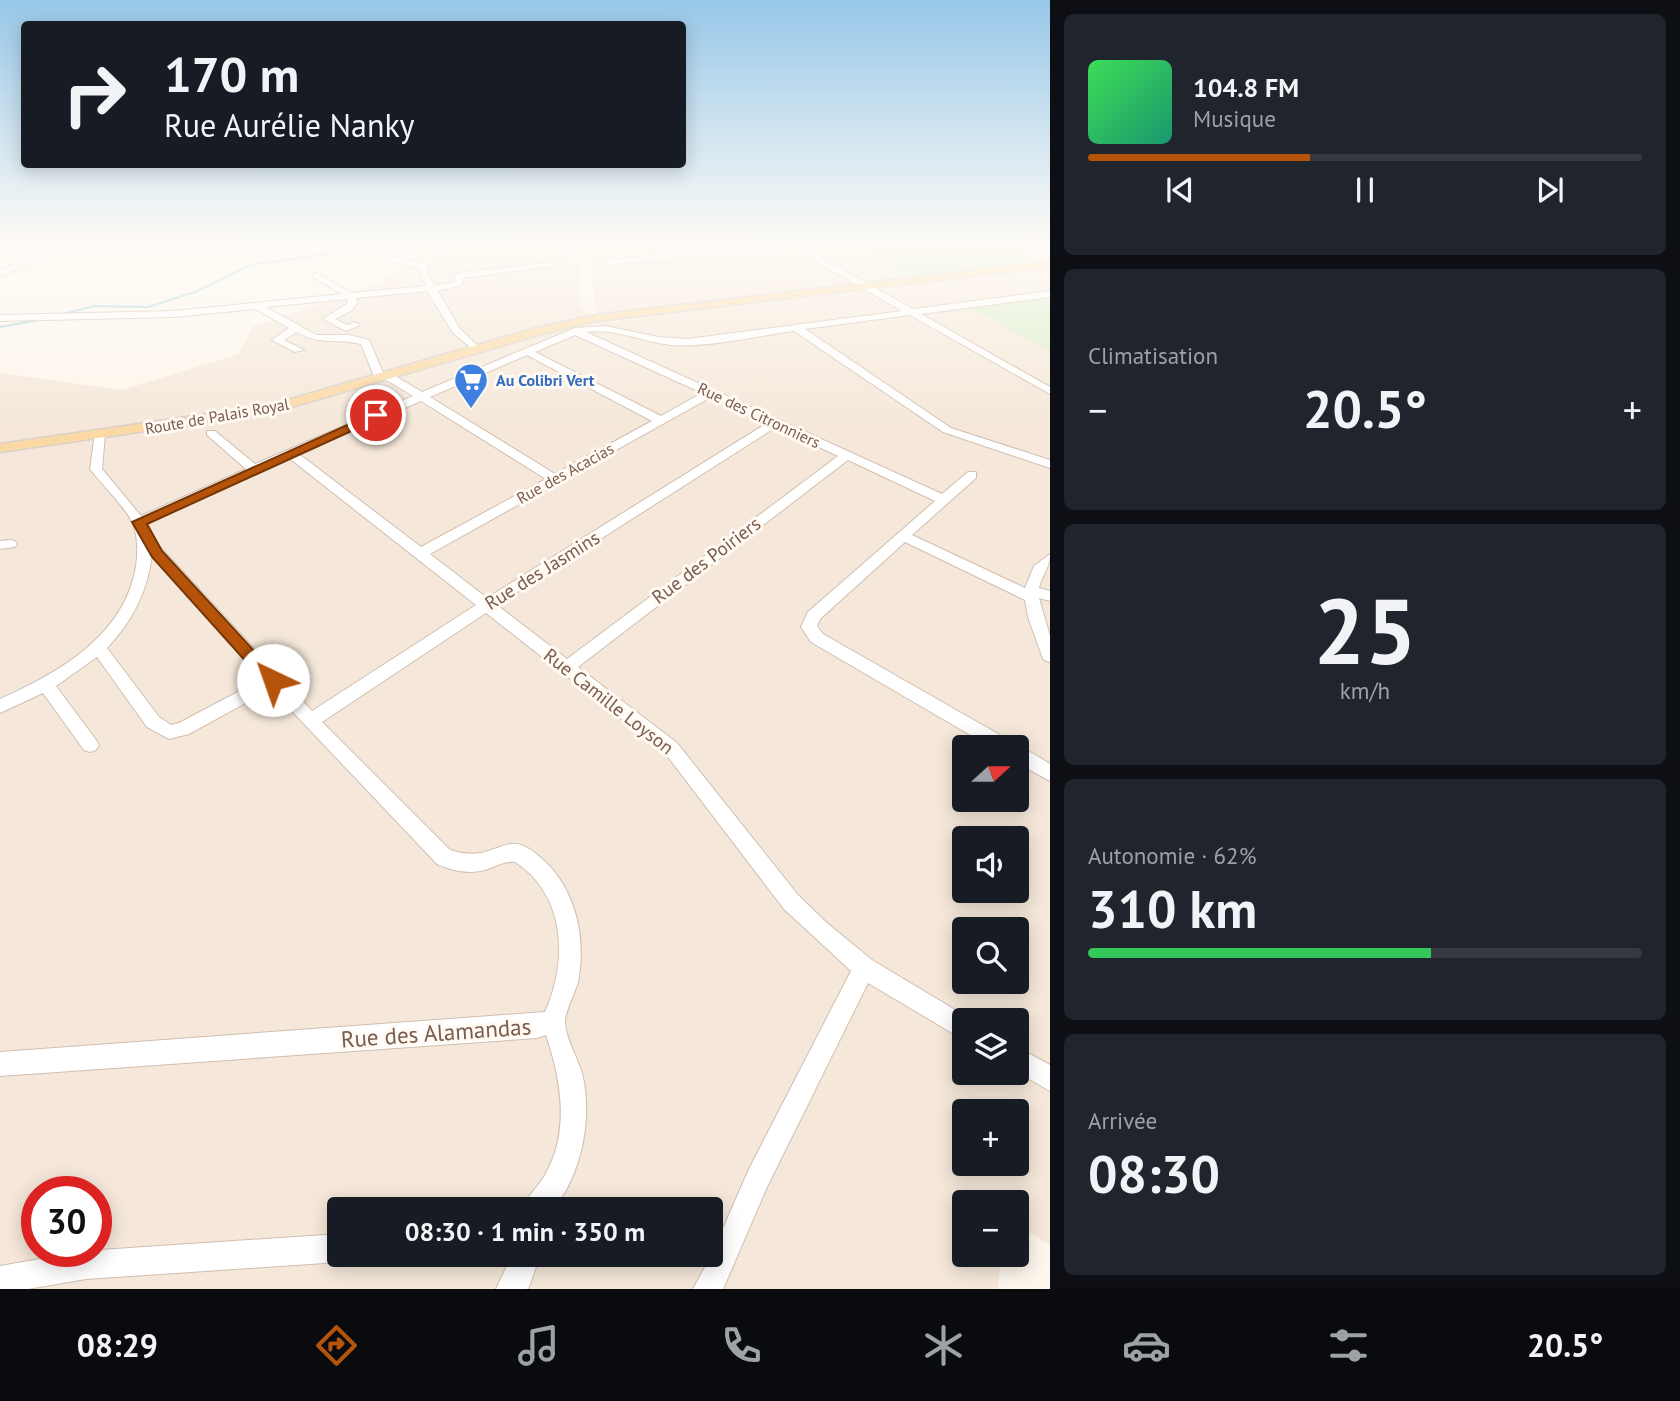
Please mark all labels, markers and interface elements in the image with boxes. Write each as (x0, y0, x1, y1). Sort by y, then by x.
text: 170 m (164, 42, 299, 106)
icon: right (49, 49, 140, 140)
text: 104.8 FM (1193, 71, 1299, 104)
text: Rue Aurélie Nanky (164, 104, 415, 146)
text: Musique (1193, 104, 1276, 133)
icon: previous (1161, 171, 1199, 209)
icon: pause (1346, 171, 1384, 209)
icon: next (1531, 171, 1569, 209)
text: Climatisation (1088, 341, 1218, 370)
supermarket icon: Au Colibri Vert (452, 361, 490, 410)
place label: Au Colibri Vert (496, 370, 595, 390)
text: 20.5° (1303, 375, 1427, 442)
street label: Rue des Citronniers (694, 378, 824, 452)
pin (346, 385, 406, 445)
text: − (1088, 385, 1107, 434)
text: + (1623, 385, 1642, 434)
street label: Route de Palais Royal (143, 393, 291, 439)
icon: arrive (357, 396, 395, 434)
street label: Rue des Acacias (513, 438, 617, 508)
street label: Rue des Poiriers (647, 511, 765, 609)
street label: Rue des Jasmins (480, 525, 604, 615)
text: 25 (1313, 571, 1417, 689)
position arrow (236, 643, 310, 717)
street label: Rue Camille Loyson (539, 643, 679, 759)
text: km/h (1340, 676, 1390, 705)
north arrow (952, 735, 1029, 812)
map controls (952, 735, 1029, 1267)
button: sound (952, 826, 1029, 903)
text: Autonomie · 62% (1088, 841, 1256, 870)
text: 310 km (1088, 875, 1257, 942)
button: search (952, 917, 1029, 994)
button: layers (952, 1008, 1029, 1085)
street label: Rue des Alamandas (340, 1011, 532, 1054)
button: + (952, 1099, 1029, 1176)
text: Arrivée (1088, 1106, 1157, 1135)
text: 08:30 (1088, 1140, 1220, 1207)
speed limit sign: 30 (21, 1176, 112, 1267)
button: − (952, 1190, 1029, 1267)
text: 08:30 · 1 min · 350 m (405, 1215, 645, 1248)
icon: directions (312, 1321, 361, 1370)
icon: music (514, 1321, 563, 1370)
icon: phone (717, 1321, 766, 1370)
icon: climate (919, 1321, 968, 1370)
icon: car (1122, 1321, 1171, 1370)
icon: filters (1324, 1321, 1373, 1370)
text: 08:29 (77, 1324, 158, 1366)
text: 20.5° (1527, 1324, 1603, 1366)

